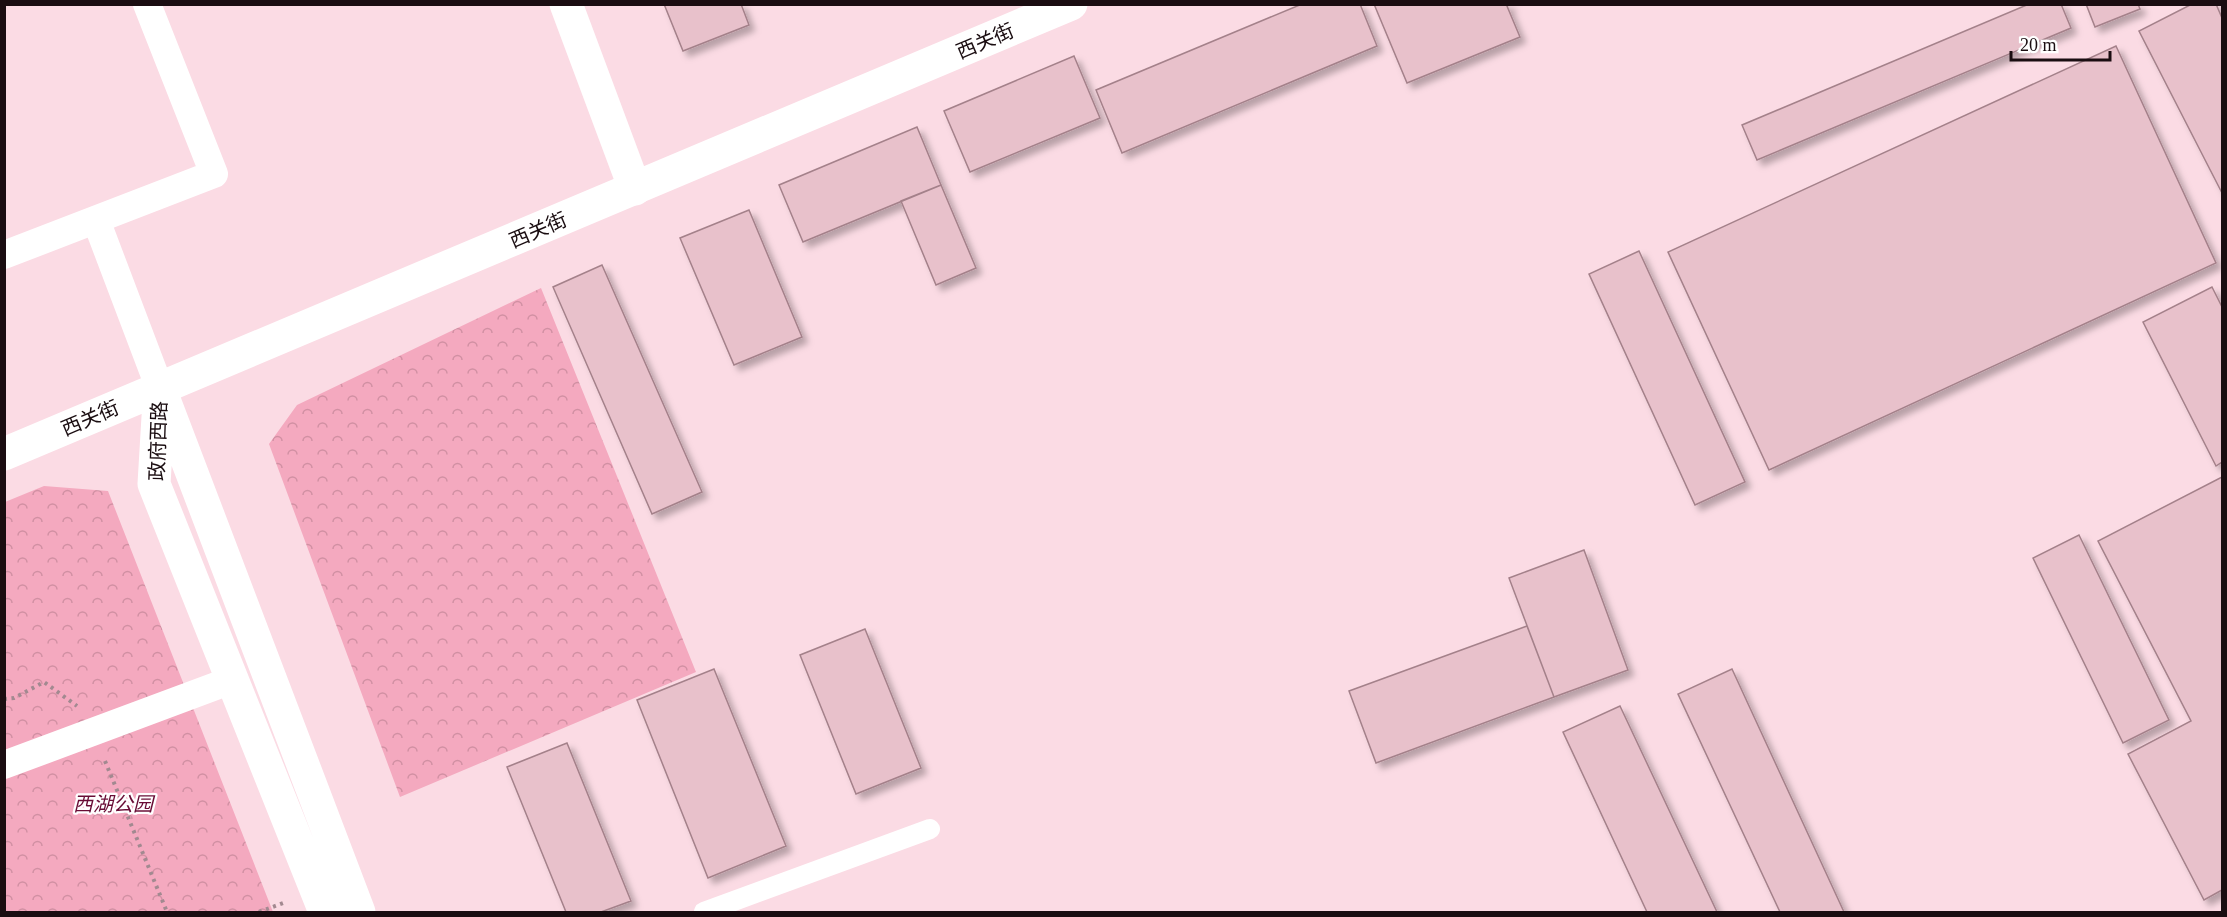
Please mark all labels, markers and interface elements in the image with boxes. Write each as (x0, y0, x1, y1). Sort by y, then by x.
street label: 西关街 (953, 19, 1017, 63)
scale bar (2011, 24, 2110, 62)
text: 20 m (2020, 35, 2057, 55)
street label: 西关街 (506, 208, 570, 252)
street label: 西关街 (58, 396, 122, 440)
street label: 政府西路 (146, 401, 170, 481)
park label: 西湖公园 (73, 793, 156, 815)

